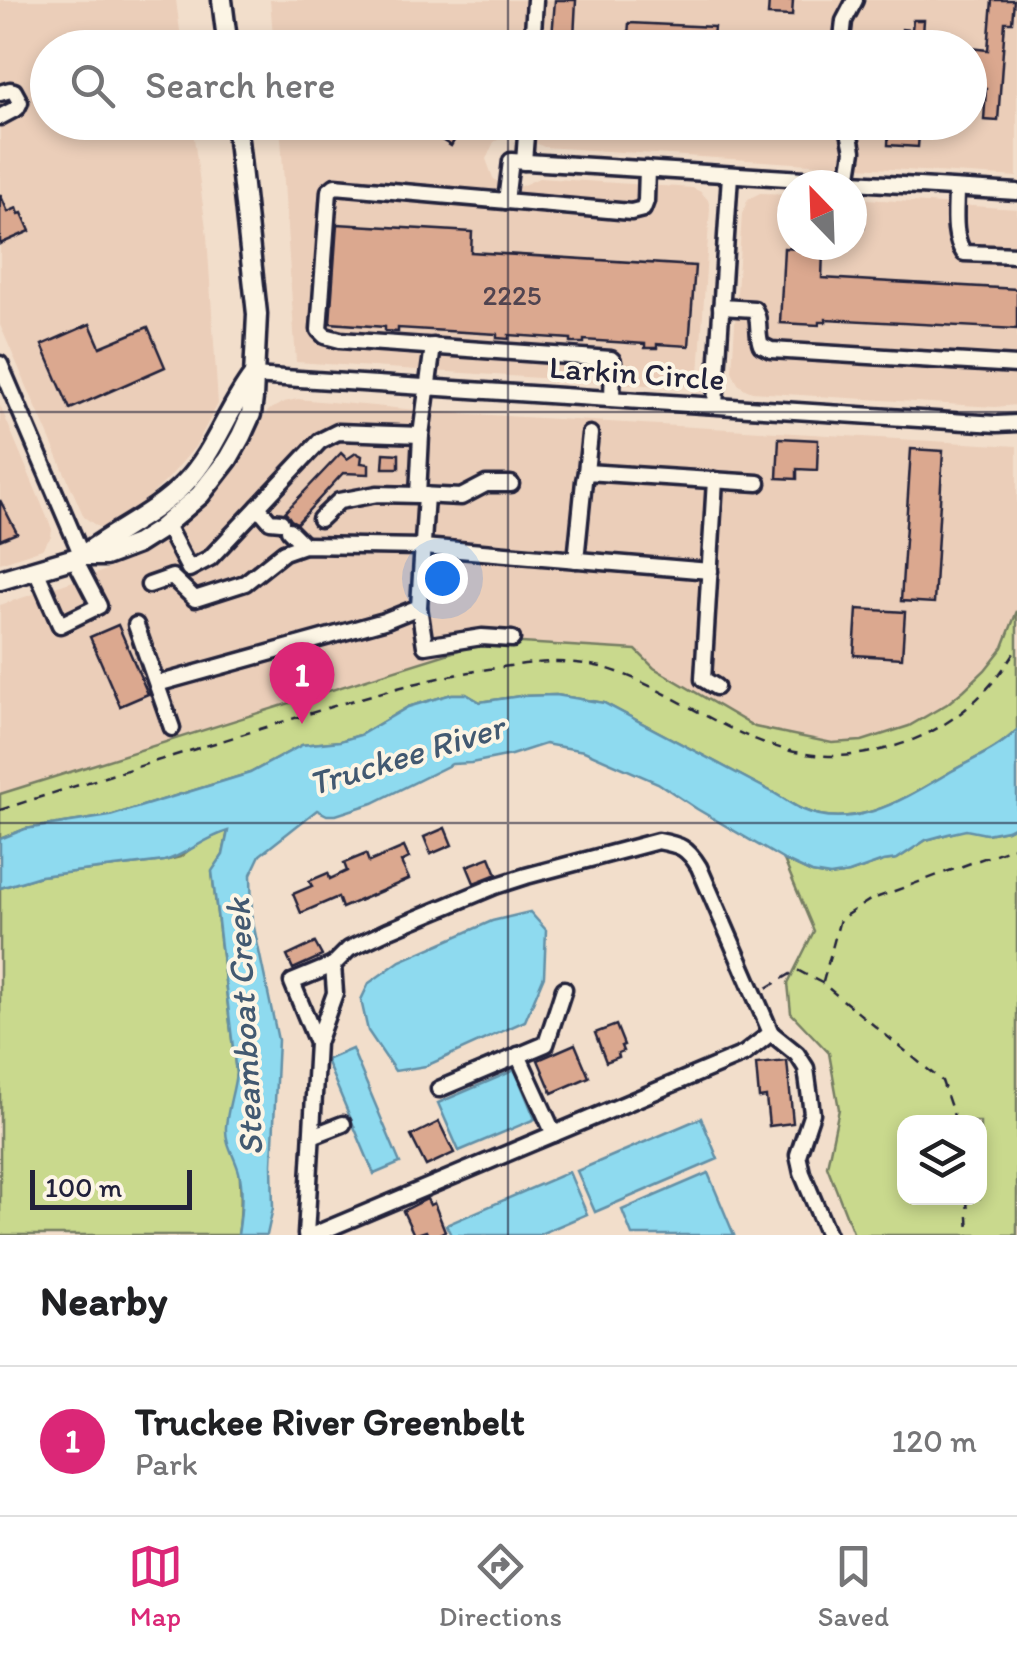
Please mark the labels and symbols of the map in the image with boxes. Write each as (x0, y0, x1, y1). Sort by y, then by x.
north arrow (777, 170, 867, 260)
house number: 2225 (483, 278, 541, 312)
street label: Larkin Circle (548, 348, 726, 398)
your location (417, 553, 468, 604)
pin: 1 (270, 642, 334, 724)
water label: Truckee River (303, 704, 512, 805)
water label: Steamboat Creek (216, 895, 272, 1157)
scale bar (30, 1165, 192, 1210)

